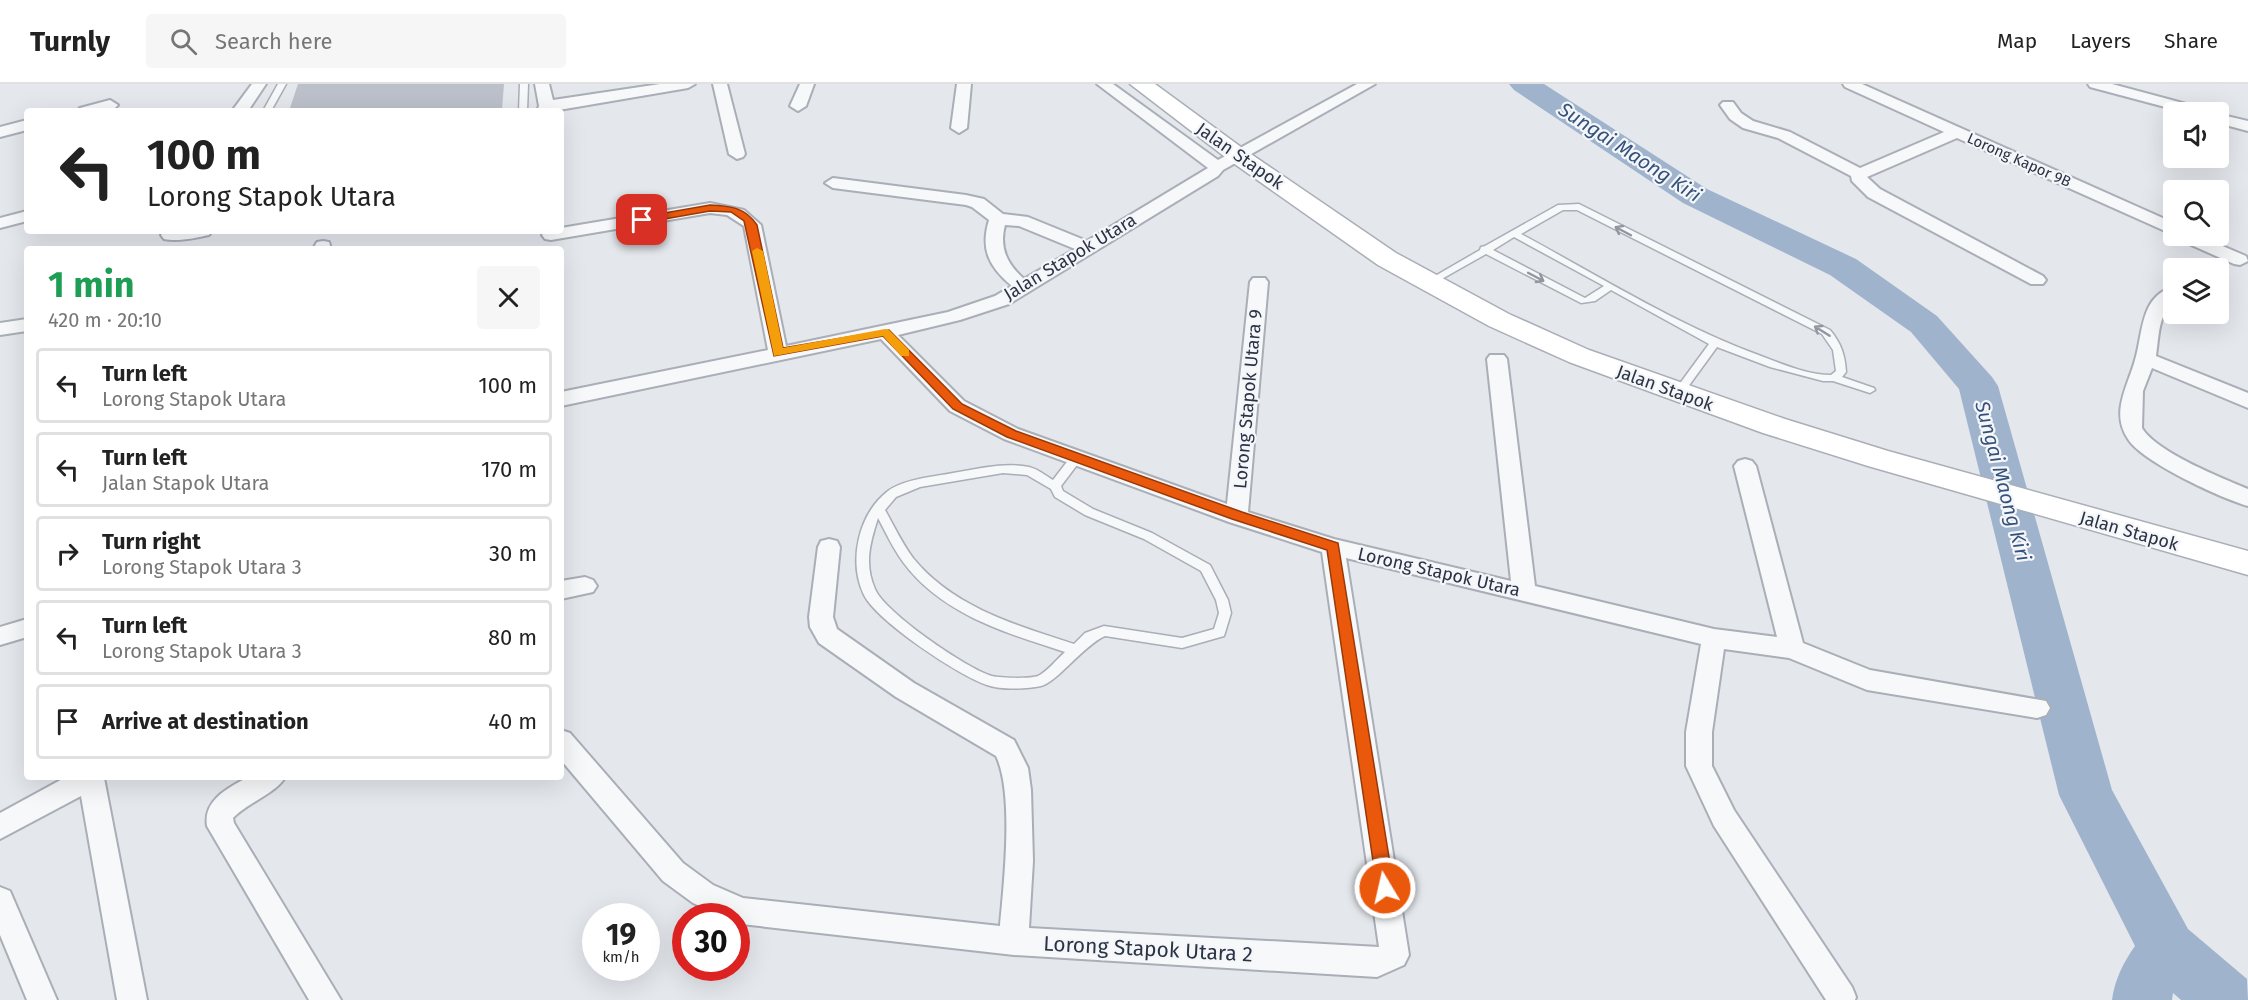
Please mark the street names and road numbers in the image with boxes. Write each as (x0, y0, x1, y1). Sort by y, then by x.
street label: Jalan Stapok (1192, 118, 1289, 195)
street label: Lorong Kapor 9B (1964, 129, 2074, 191)
street label: Jalan Stapok Utara (1000, 209, 1140, 305)
street label: Lorong Stapok Utara 9 (1229, 308, 1267, 490)
street label: Jalan Stapok (1613, 360, 1717, 416)
street label: Jalan Stapok (2077, 506, 2182, 556)
street label: Lorong Stapok Utara (1356, 543, 1522, 601)
street label: Lorong Stapok Utara 2 (1043, 931, 1253, 967)

